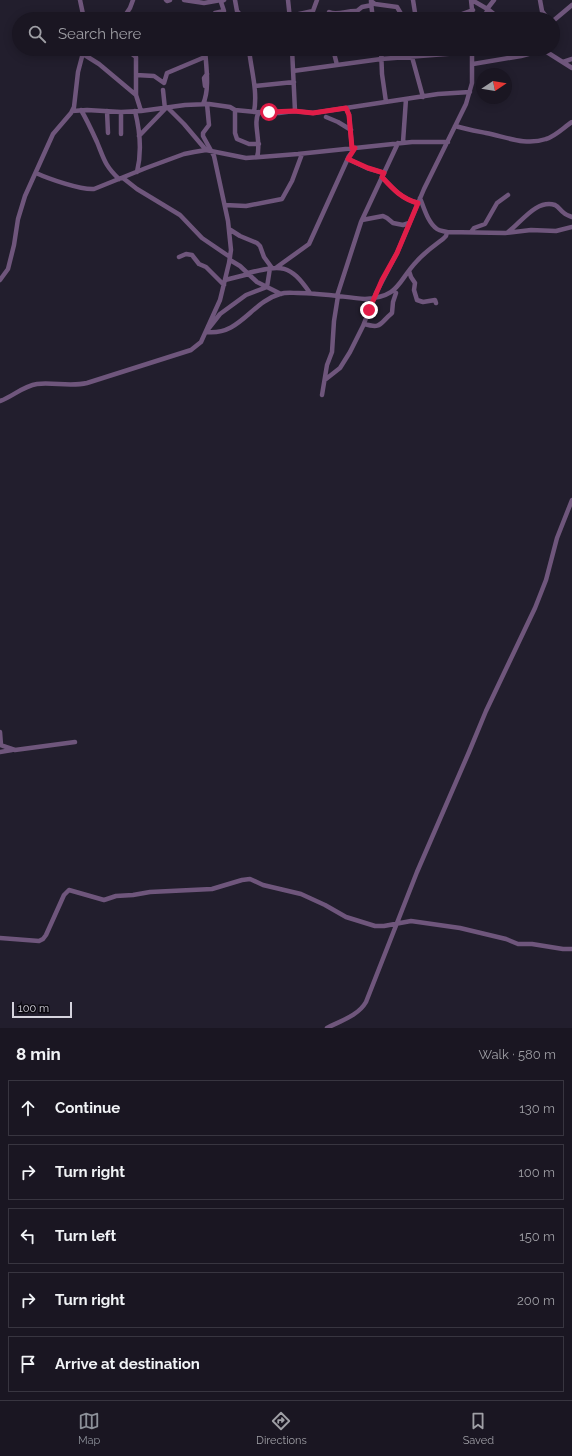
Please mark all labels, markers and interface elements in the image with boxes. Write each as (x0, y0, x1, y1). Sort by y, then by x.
search box (12, 12, 560, 56)
icon: search (26, 23, 48, 45)
text: Search here (58, 25, 141, 43)
north arrow (476, 68, 512, 104)
route start (260, 103, 278, 121)
route end (360, 301, 378, 319)
scale bar (12, 1000, 72, 1019)
text: 100 m (18, 1002, 49, 1015)
text: 8 min (16, 1044, 61, 1064)
text: Walk · 580 m (478, 1047, 556, 1062)
icon: ahead (17, 1097, 39, 1119)
text: Continue (55, 1099, 120, 1117)
text: 130 m (519, 1101, 555, 1116)
icon: right (17, 1161, 39, 1183)
text: Turn right (55, 1163, 125, 1181)
text: 100 m (518, 1165, 555, 1180)
icon: left (17, 1225, 39, 1247)
text: Turn left (55, 1227, 116, 1245)
text: 150 m (519, 1229, 555, 1244)
icon: right (17, 1289, 39, 1311)
text: Turn right (55, 1291, 125, 1309)
text: 200 m (517, 1293, 555, 1308)
icon: arrive (17, 1353, 39, 1375)
text: Arrive at destination (55, 1355, 200, 1373)
tab: Map (78, 1410, 100, 1447)
tab: Directions (256, 1410, 307, 1447)
tab: Saved (463, 1410, 494, 1447)

